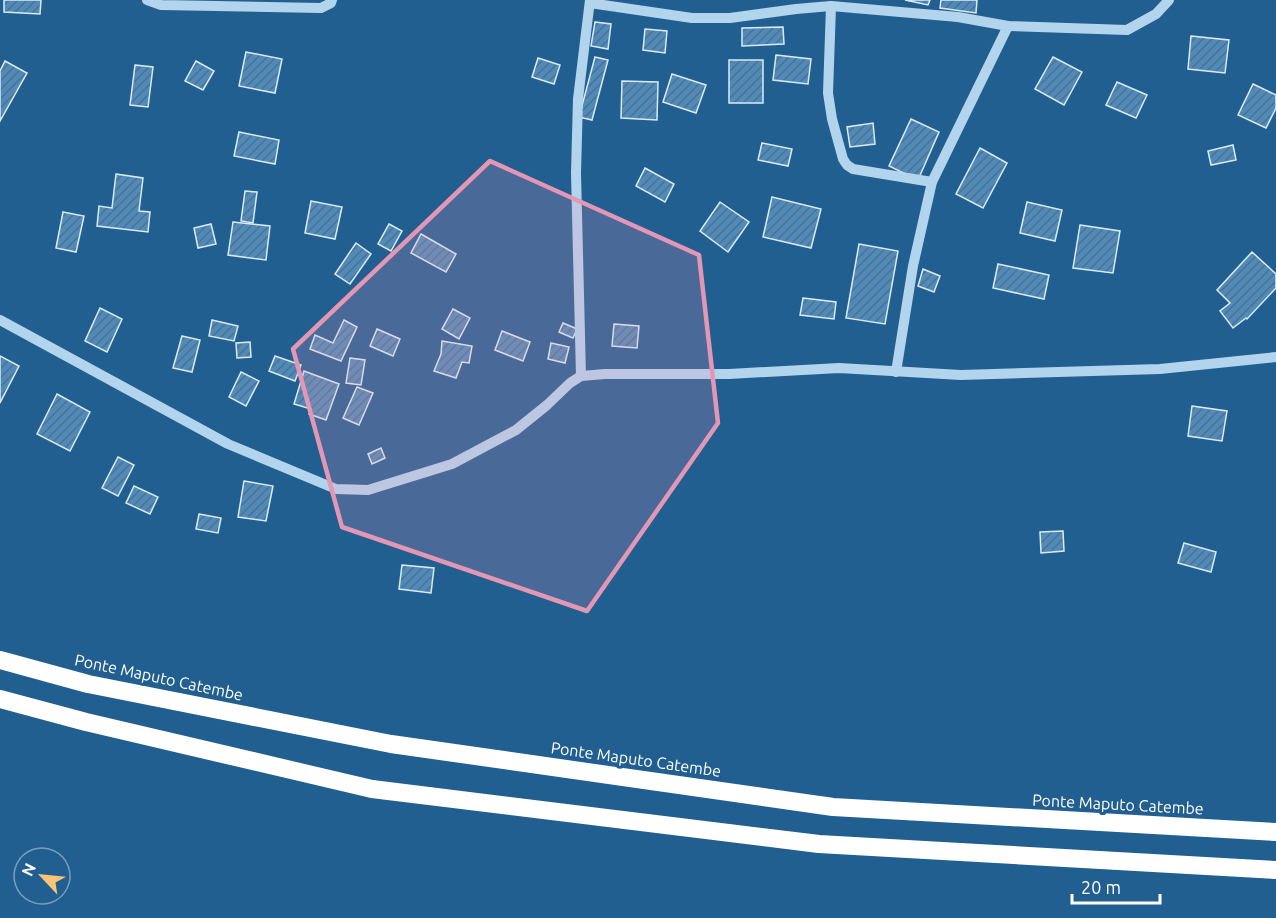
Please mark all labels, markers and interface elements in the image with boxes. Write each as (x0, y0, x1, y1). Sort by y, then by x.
street label: Ponte Maputo Catembe (73, 650, 245, 704)
street label: Ponte Maputo Catembe (550, 738, 722, 780)
street label: Ponte Maputo Catembe (1032, 791, 1204, 817)
north arrow (12, 846, 72, 906)
text: N (18, 860, 39, 879)
scale bar (1072, 867, 1160, 905)
text: 20 m (1081, 877, 1121, 897)

